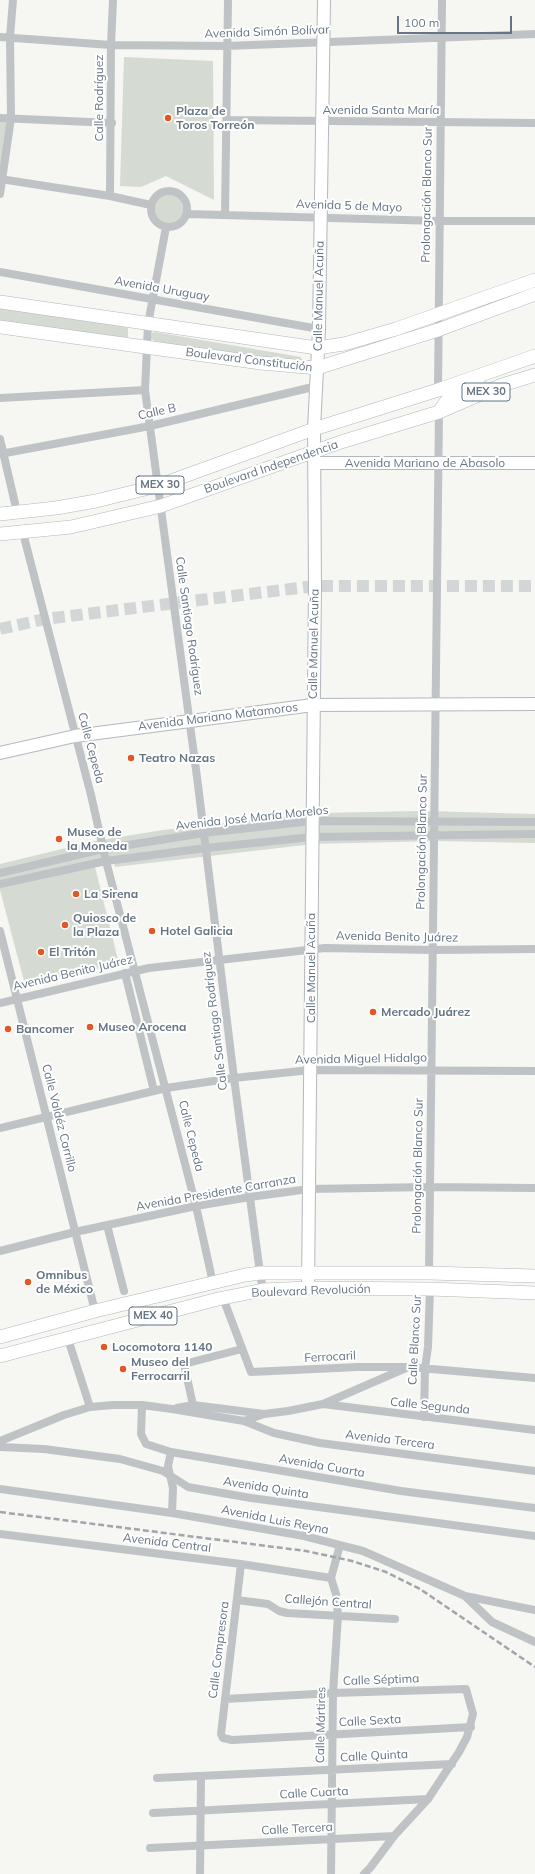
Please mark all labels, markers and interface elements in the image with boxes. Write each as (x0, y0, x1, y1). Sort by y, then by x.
scale bar (399, 8, 514, 34)
text: 100 m (404, 15, 439, 30)
street label: Avenida Simón Bolívar (204, 23, 330, 41)
street label: Calle Rodríguez (92, 55, 106, 141)
street label: Avenida Santa María (323, 103, 439, 117)
place label: Plaza de Toros Torreón (176, 104, 254, 132)
marker: Plaza de Toros Torreón (163, 113, 173, 123)
street label: Prolongación Blanco Sur (419, 127, 435, 263)
street label: Avenida 5 de Mayo (296, 197, 402, 215)
street label: Calle Manuel Acuña (311, 241, 327, 351)
street label: Avenida Uruguay (113, 274, 211, 304)
street label: Boulevard Constitución (185, 345, 313, 375)
road number: MEX 30 (462, 383, 510, 401)
street label: Calle B (137, 401, 177, 423)
street label: Boulevard Independencia (202, 437, 340, 497)
street label: Avenida Mariano de Abasolo (345, 456, 505, 470)
road number: MEX 30 (136, 476, 184, 494)
street label: Calle Santiago Rodríguez (172, 556, 206, 696)
street label: Calle Manuel Acuña (306, 589, 322, 699)
street label: Avenida Mariano Matamoros (137, 700, 299, 734)
street label: Calle Cepeda (75, 711, 107, 785)
place label: Teatro Nazas (139, 751, 215, 765)
marker: Teatro Nazas (126, 753, 136, 763)
street label: Prolongación Blanco Sur (414, 774, 430, 910)
street label: Avenida José María Morelos (175, 803, 329, 833)
place label: Museo de la Moneda (67, 825, 127, 853)
marker: Museo de la Moneda (54, 834, 64, 844)
place label: La Sirena (84, 887, 138, 901)
marker: La Sirena (71, 889, 81, 899)
place label: Quiosco de la Plaza (73, 911, 136, 939)
street label: Calle Manuel Acuña (304, 913, 318, 1023)
marker: Quiosco de la Plaza (60, 920, 70, 930)
place label: Hotel Galicia (160, 924, 233, 938)
marker: Hotel Galicia (147, 926, 157, 936)
street label: Avenida Benito Juárez (336, 929, 458, 945)
place label: El Tritón (49, 945, 96, 959)
marker: El Tritón (36, 947, 46, 957)
street label: Calle Santiago Rodríguez (199, 951, 231, 1091)
street label: Avenida Benito Juárez (12, 952, 134, 994)
place label: Mercado Juárez (381, 1005, 470, 1019)
marker: Mercado Juárez (368, 1007, 378, 1017)
place label: Museo Arocena (98, 1020, 186, 1034)
place label: Bancomer (16, 1022, 74, 1036)
marker: Museo Arocena (85, 1022, 95, 1032)
marker: Bancomer (3, 1024, 13, 1034)
street label: Avenida Miguel Hidalgo (295, 1051, 427, 1067)
street label: Calle Valdéz Carrillo (39, 1063, 79, 1173)
street label: Prolongación Blanco Sur (410, 1098, 426, 1234)
street label: Calle Cepeda (175, 1099, 207, 1173)
street label: Avenida Presidente Carranza (135, 1172, 297, 1214)
place label: Omnibus de México (36, 1268, 93, 1296)
marker: Omnibus de México (23, 1277, 33, 1287)
street label: Boulevard Revolución (251, 1282, 371, 1300)
street label: Calle Blanco Sur (405, 1294, 425, 1386)
road number: MEX 40 (129, 1307, 177, 1325)
place label: Locomotora 1140 (112, 1340, 212, 1354)
marker: Locomotora 1140 (99, 1342, 109, 1352)
street label: Ferrocaril (304, 1348, 356, 1366)
place label: Museo del Ferrocarril (131, 1355, 190, 1383)
marker: Museo del Ferrocarril (118, 1364, 128, 1374)
street label: Calle Segunda (389, 1395, 471, 1417)
street label: Avenida Tercera (345, 1427, 435, 1453)
street label: Avenida Cuarta (278, 1451, 366, 1481)
street label: Avenida Quinta (222, 1474, 310, 1502)
street label: Avenida Luis Reyna (220, 1503, 330, 1537)
street label: Avenida Central (122, 1530, 212, 1556)
street label: Callejón Central (284, 1592, 372, 1612)
street label: Calle Compresora (206, 1600, 232, 1700)
street label: Calle Séptima (343, 1671, 419, 1689)
street label: Calle Mártires (313, 1687, 329, 1763)
street label: Calle Sexta (338, 1712, 402, 1730)
street label: Calle Quinta (340, 1747, 408, 1765)
street label: Calle Cuarta (279, 1784, 349, 1802)
street label: Calle Tercera (261, 1820, 333, 1838)

